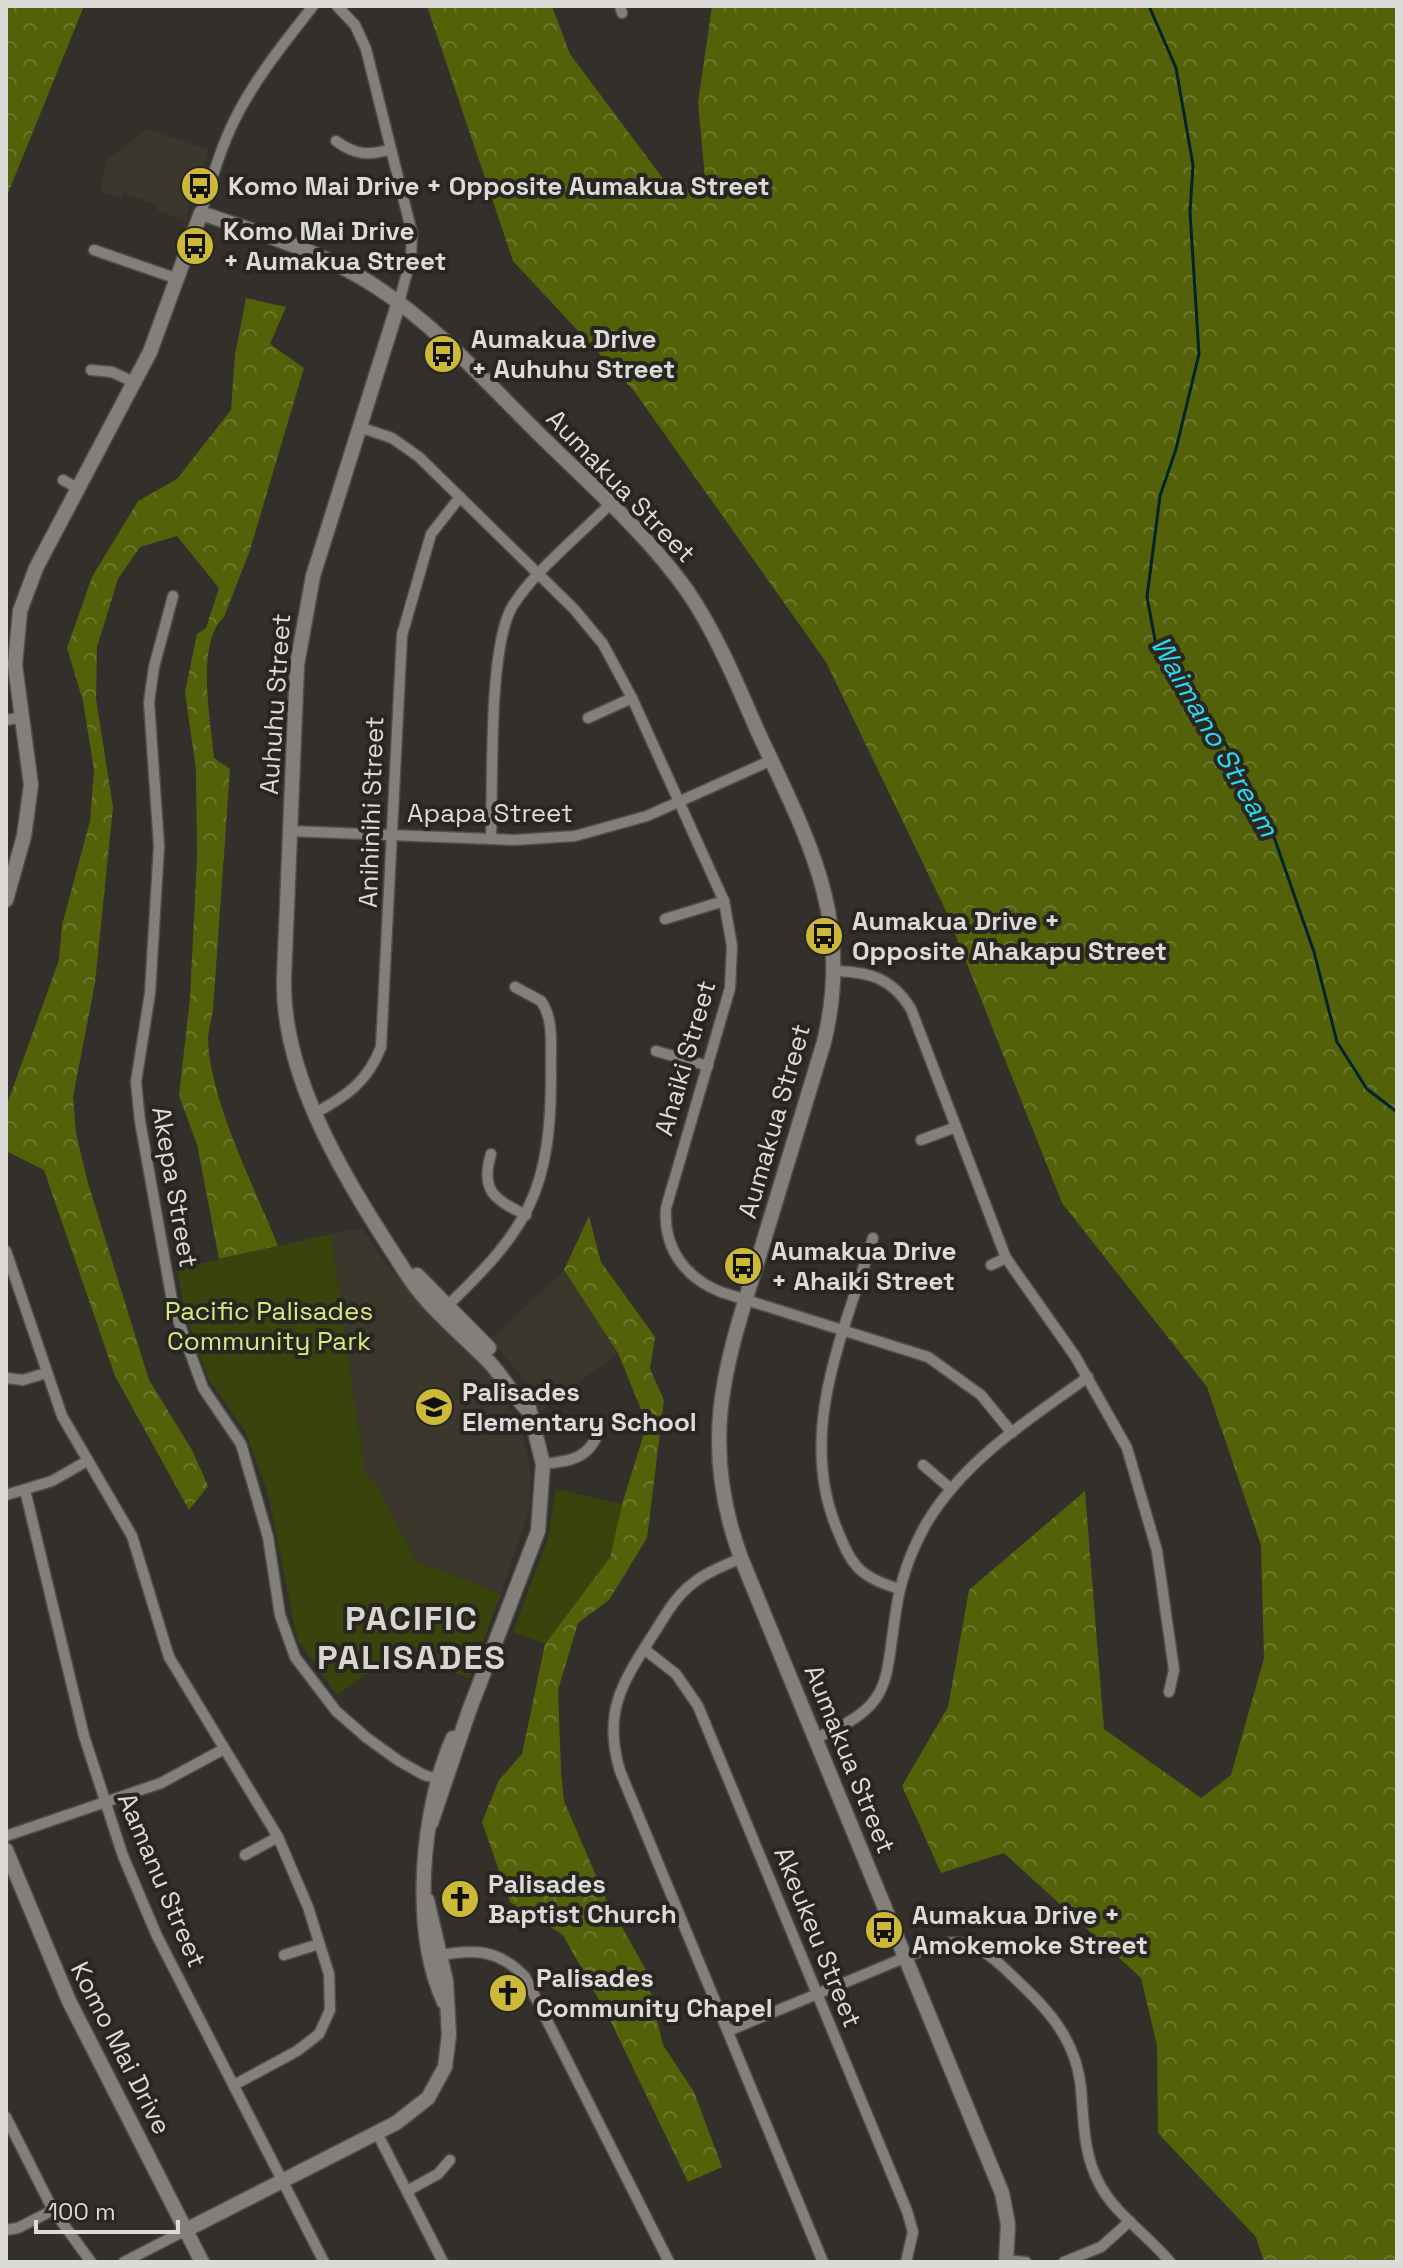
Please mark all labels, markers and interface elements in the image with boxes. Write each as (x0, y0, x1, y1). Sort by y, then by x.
bus stop icon: Komo Mai Drive + Opposite Aumakua Street (179, 165, 221, 207)
place label: Komo Mai Drive + Opposite Aumakua Street (228, 169, 770, 203)
place label: Komo Mai Drive + Aumakua Street (223, 214, 446, 278)
bus stop icon: Komo Mai Drive + Aumakua Street (174, 225, 216, 267)
place label: Aumakua Drive + Auhuhu Street (471, 322, 675, 386)
bus stop icon: Aumakua Drive + Auhuhu Street (422, 333, 464, 375)
street label: Aumakua Street (539, 402, 703, 570)
street label: Auhuhu Street (252, 612, 298, 796)
water label: Waimano Stream (1143, 629, 1288, 844)
street label: Anihinihi Street (351, 716, 391, 908)
street label: Apapa Street (407, 796, 573, 830)
place label: Aumakua Drive + Opposite Ahakapu Street (852, 904, 1167, 968)
bus stop icon: Aumakua Drive + Opposite Ahakapu Street (803, 915, 845, 957)
street label: Ahaiki Street (647, 976, 723, 1140)
street label: Aumakua Street (730, 1020, 818, 1222)
street label: Akepa Street (144, 1104, 206, 1270)
place label: Aumakua Drive + Ahaiki Street (771, 1234, 956, 1298)
bus stop icon: Aumakua Drive + Ahaiki Street (722, 1245, 764, 1287)
park label: Pacific Palisades Community Park (165, 1294, 373, 1358)
place label: Palisades Elementary School (462, 1375, 697, 1439)
school or university icon: Palisades Elementary School (413, 1386, 455, 1428)
district label: PACIFIC PALISADES (317, 1597, 507, 1679)
street label: Aumakua Street (797, 1660, 903, 1858)
street label: Aamanu Street (110, 1788, 214, 1972)
street label: Akeukeu Street (766, 1842, 870, 2032)
place label: Palisades Baptist Church (488, 1867, 677, 1931)
church icon: Palisades Baptist Church (439, 1878, 481, 1920)
place label: Aumakua Drive + Amokemoke Street (912, 1898, 1148, 1962)
bus stop icon: Aumakua Drive + Amokemoke Street (863, 1909, 905, 1951)
street label: Komo Mai Drive (63, 1956, 179, 2140)
place label: Palisades Community Chapel (536, 1961, 773, 2025)
church icon: Palisades Community Chapel (487, 1972, 529, 2014)
scale bar (36, 2184, 178, 2234)
text: 100 m (48, 2196, 116, 2227)

